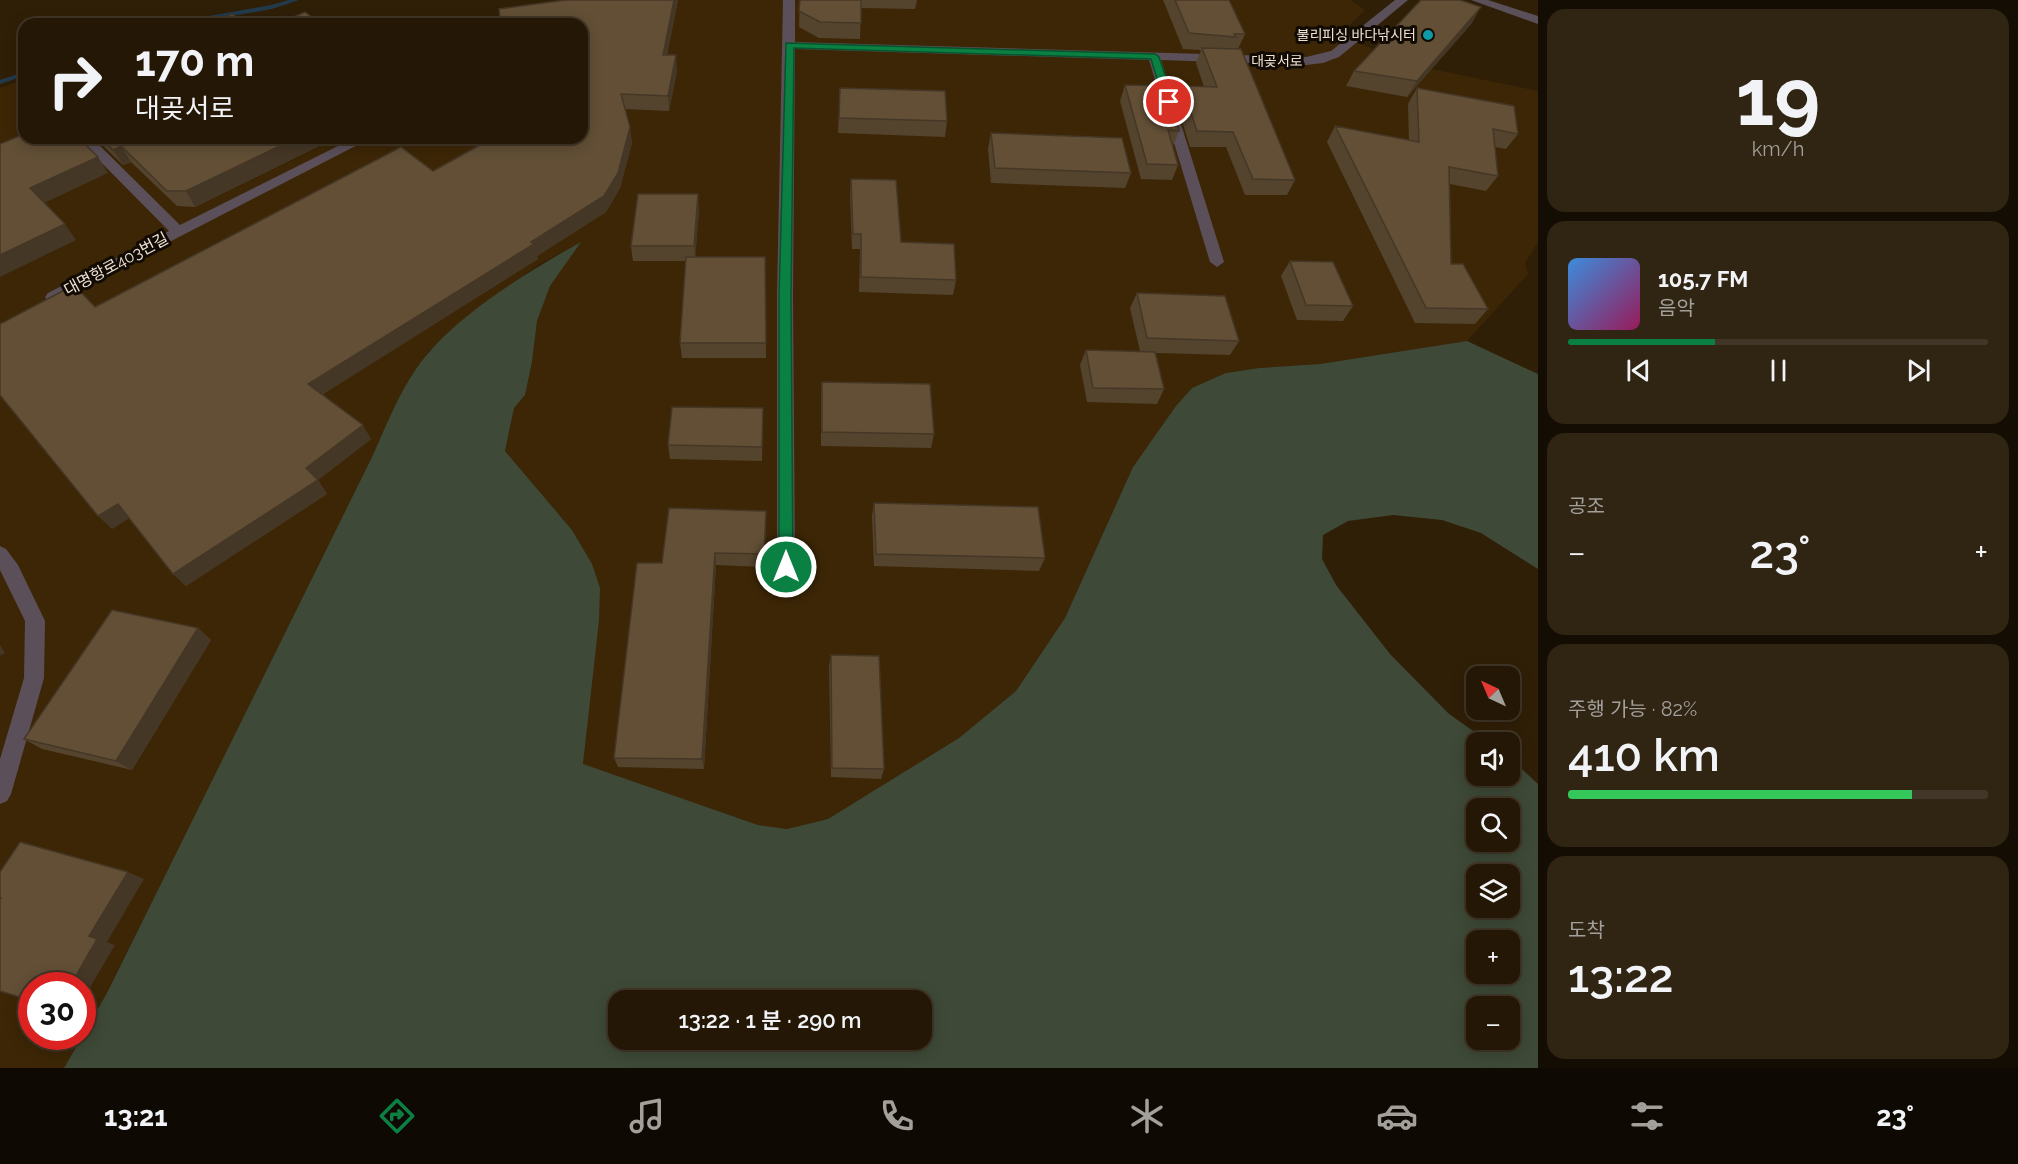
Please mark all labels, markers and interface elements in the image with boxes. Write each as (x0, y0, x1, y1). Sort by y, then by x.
place label: 불리피싱 바다낚시터 (1297, 27, 1416, 43)
marker: 불리피싱 바다낚시터 (1421, 28, 1435, 42)
text: 170 m (135, 37, 254, 86)
icon: right (36, 42, 114, 120)
text: 19 (1736, 52, 1820, 143)
street label: 대곶서로 (1251, 53, 1303, 69)
pin (1143, 76, 1194, 127)
icon: arrive (1152, 85, 1185, 118)
text: 대곶서로 (135, 93, 234, 124)
text: km/h (1752, 137, 1804, 161)
street label: 대명항로403번길 (61, 229, 171, 299)
text: 105.7 FM (1658, 266, 1748, 292)
text: 음악 (1658, 296, 1695, 320)
icon: previous (1622, 354, 1655, 387)
icon: pause (1762, 354, 1795, 387)
icon: next (1902, 354, 1935, 387)
text: 공조 (1568, 494, 1605, 518)
text: 23° (1750, 526, 1811, 579)
text: − (1568, 533, 1586, 572)
text: + (1974, 533, 1988, 572)
position arrow (754, 535, 818, 599)
north arrow (1466, 666, 1520, 720)
map controls (1466, 666, 1520, 1050)
text: 주행 가능 · 82% (1568, 697, 1697, 721)
text: 410 km (1568, 729, 1720, 782)
button: sound (1466, 732, 1520, 786)
button: search (1466, 798, 1520, 852)
button: layers (1466, 864, 1520, 918)
text: 도착 (1568, 918, 1605, 942)
button: + (1466, 930, 1520, 984)
text: 13:22 (1568, 950, 1673, 1003)
speed limit sign: 30 (18, 972, 96, 1050)
button: − (1466, 996, 1520, 1050)
text: 13:22 · 1 분 · 290 m (678, 1007, 862, 1033)
icon: directions (376, 1095, 418, 1137)
icon: music (626, 1095, 668, 1137)
icon: phone (876, 1095, 918, 1137)
icon: climate (1126, 1095, 1168, 1137)
icon: car (1376, 1095, 1418, 1137)
icon: filters (1626, 1095, 1668, 1137)
text: 13:21 (104, 1101, 168, 1132)
text: 23° (1876, 1101, 1914, 1132)

